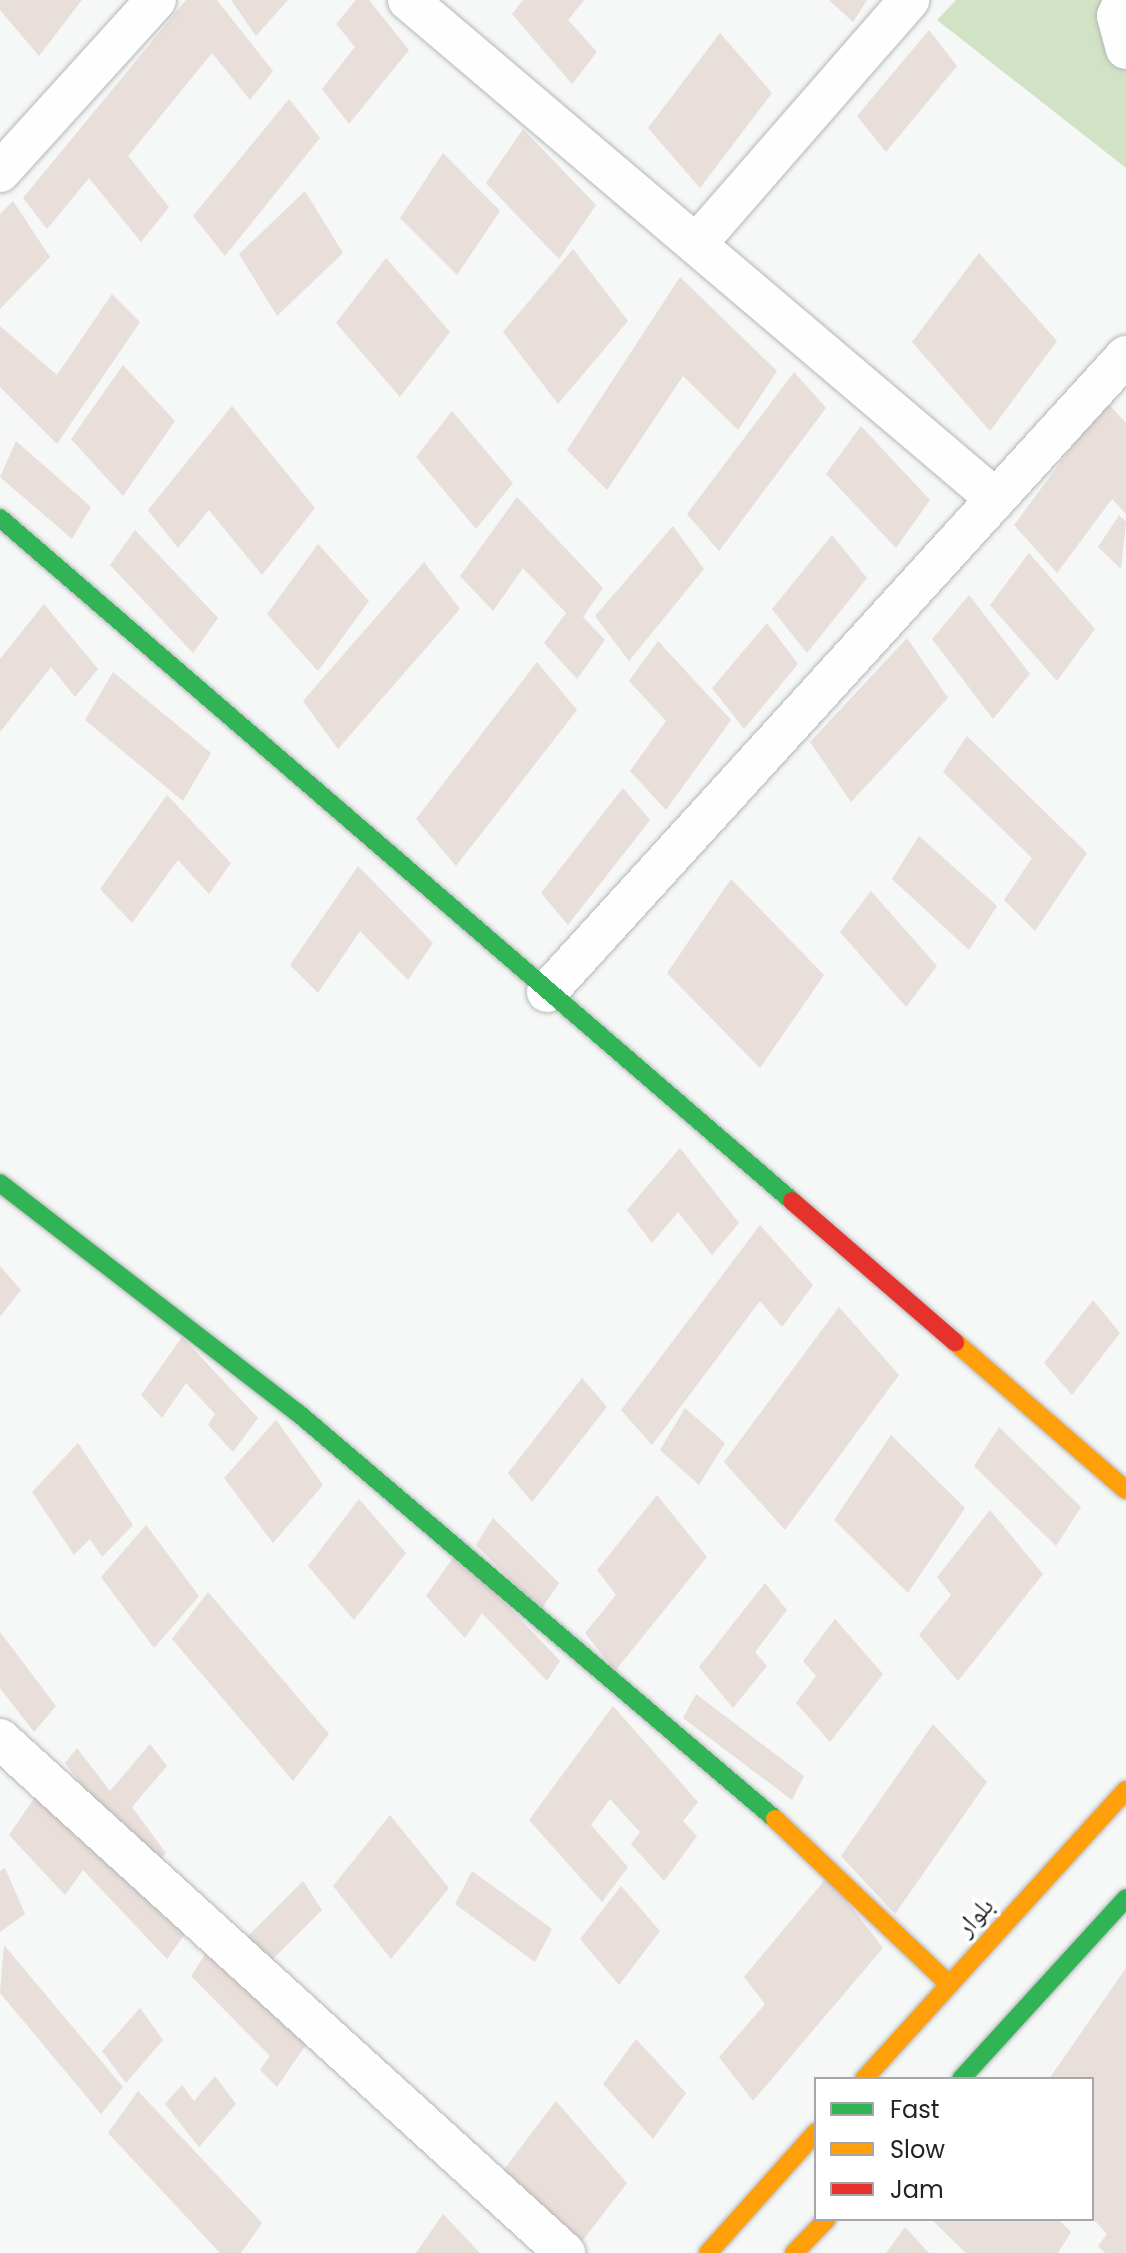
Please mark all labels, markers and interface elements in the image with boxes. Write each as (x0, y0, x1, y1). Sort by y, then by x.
street label: بلوار (949, 1891, 1001, 1943)
legend (814, 2077, 1094, 2221)
text: Fast (890, 2093, 940, 2126)
text: Slow (890, 2133, 945, 2166)
text: Jam (890, 2173, 944, 2206)

